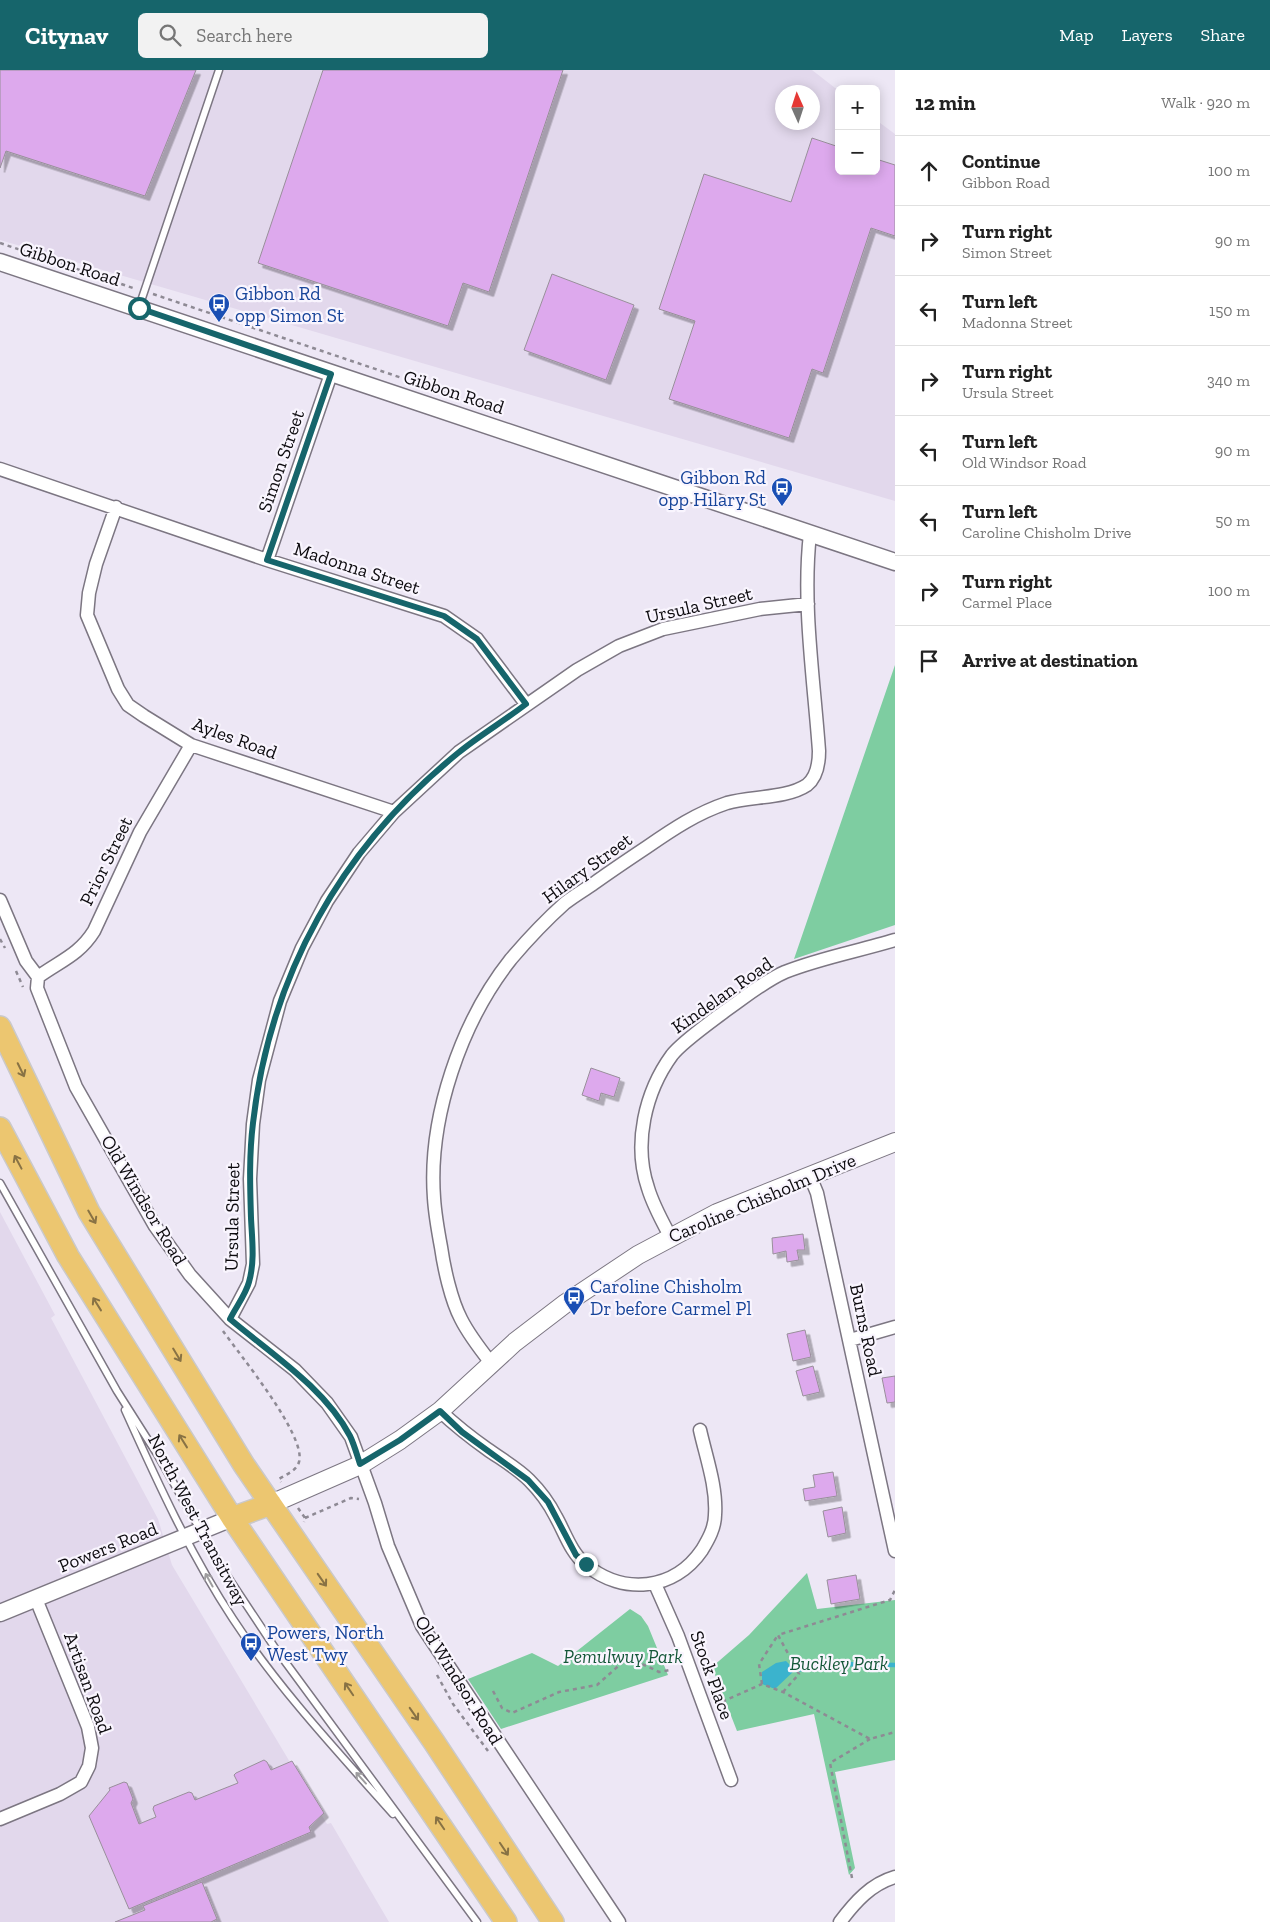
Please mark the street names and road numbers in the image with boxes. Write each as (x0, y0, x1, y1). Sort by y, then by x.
street label: Gibbon Road (17, 237, 124, 291)
street label: Gibbon Road (401, 365, 508, 419)
street label: Simon Street (253, 407, 309, 515)
street label: Madonna Street (291, 537, 423, 599)
street label: Ursula Street (643, 582, 755, 628)
street label: Ayles Road (190, 712, 281, 764)
street label: Prior Street (75, 813, 137, 909)
street label: Hilary Street (538, 828, 636, 908)
street label: Kindelan Road (667, 951, 777, 1038)
street label: Old Windsor Road (96, 1131, 192, 1270)
street label: Caroline Chisholm Drive (665, 1148, 859, 1248)
street label: Ursula Street (220, 1162, 244, 1272)
street label: Burns Road (845, 1281, 887, 1379)
street label: North West Transitway (143, 1430, 253, 1610)
street label: Powers Road (55, 1516, 161, 1577)
street label: Old Windsor Road (410, 1611, 508, 1749)
street label: Stock Place (685, 1627, 739, 1723)
street label: Artisan Road (59, 1629, 117, 1737)

